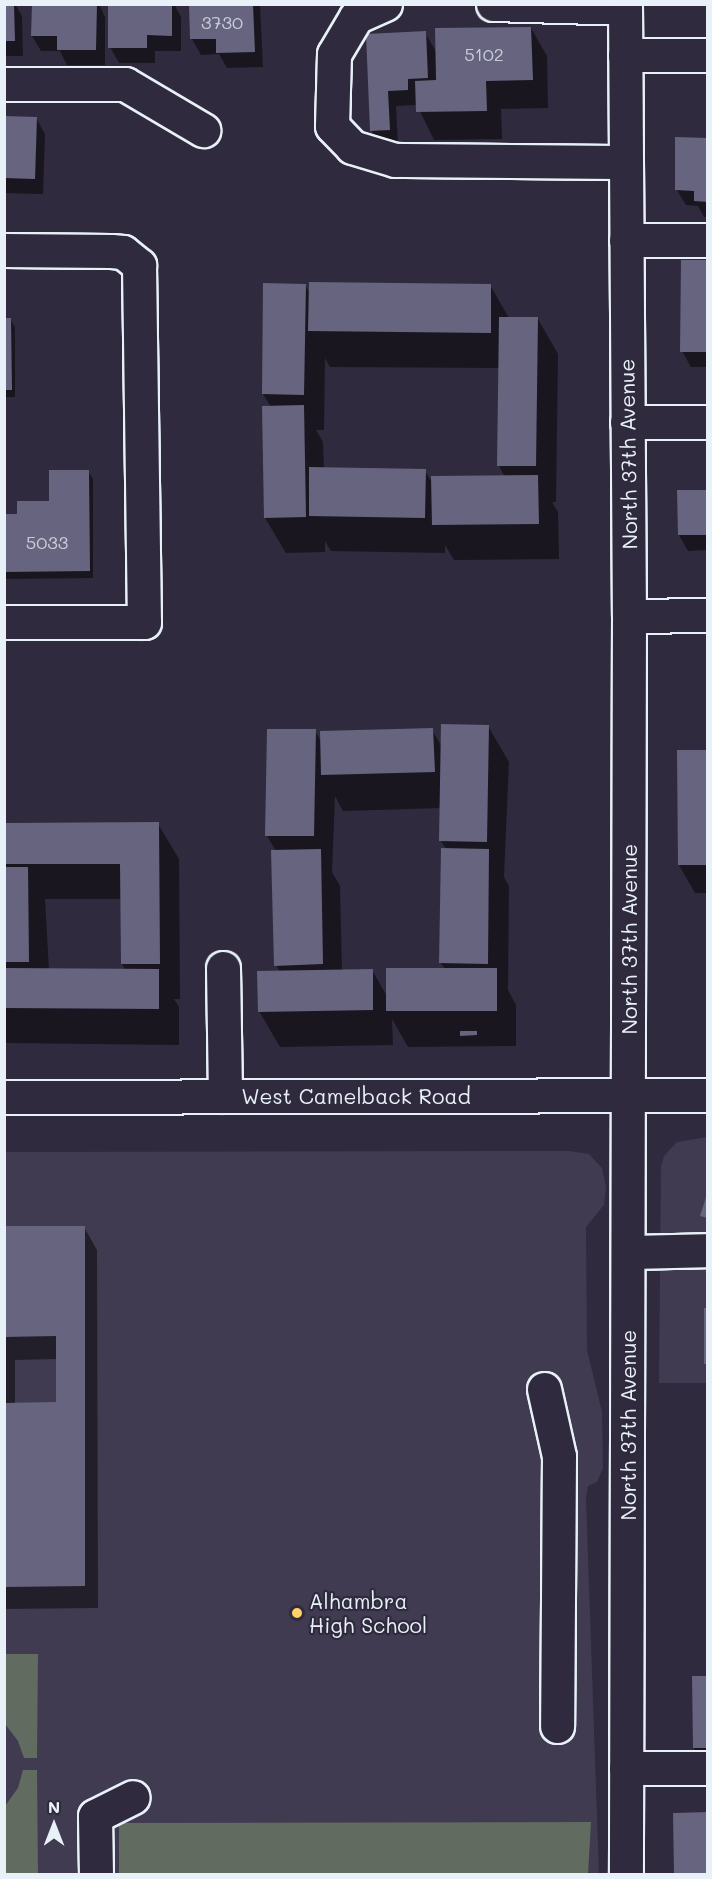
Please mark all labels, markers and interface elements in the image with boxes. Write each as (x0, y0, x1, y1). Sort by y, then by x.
house number: 3730 (201, 11, 243, 33)
house number: 5102 (464, 43, 504, 65)
street label: North 37th Avenue (614, 358, 642, 550)
house number: 5033 (26, 531, 68, 553)
street label: North 37th Avenue (616, 844, 642, 1034)
street label: West Camelback Road (241, 1083, 471, 1109)
street label: North 37th Avenue (615, 1330, 641, 1520)
place label: Alhambra High School (309, 1588, 427, 1638)
marker: Alhambra High School (290, 1606, 304, 1620)
north arrow (24, 1795, 84, 1855)
text: N (48, 1796, 60, 1817)

